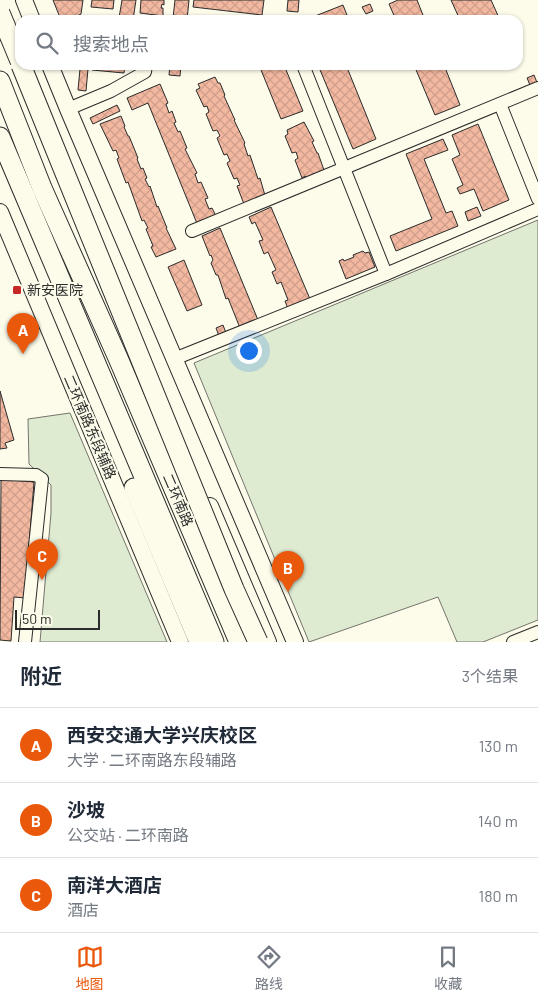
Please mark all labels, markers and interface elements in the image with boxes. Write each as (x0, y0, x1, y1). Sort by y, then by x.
search box (15, 15, 523, 70)
icon: search (33, 29, 61, 57)
text: 搜索地点 (73, 32, 149, 55)
place label: 新安医院 (27, 281, 83, 298)
marker: 新安医院 (11, 284, 23, 296)
pin: A (7, 313, 39, 354)
your location (236, 338, 262, 364)
street label: 二环南路东段辅路 (61, 372, 120, 482)
street label: 二环南路 (160, 471, 197, 529)
pin: C (26, 539, 58, 580)
pin: B (272, 551, 304, 592)
scale bar (15, 607, 100, 630)
text: 50 m (22, 610, 51, 627)
text: 附近 (20, 663, 62, 688)
text: 3个结果 (462, 666, 518, 685)
text: 西安交通大学兴庆校区 (67, 723, 257, 746)
text: A (31, 736, 41, 755)
text: 130 m (479, 736, 518, 755)
text: 大学 · 二环南路东段辅路 (67, 750, 237, 769)
text: 沙坡 (67, 798, 105, 821)
text: B (31, 811, 41, 830)
text: 140 m (478, 811, 518, 830)
text: 公交站 · 二环南路 (67, 825, 189, 844)
text: 南洋大酒店 (67, 873, 162, 896)
text: C (31, 886, 41, 905)
text: 180 m (479, 886, 518, 905)
text: 酒店 (67, 900, 99, 919)
tab: 地图 (76, 943, 104, 993)
tab: 路线 (255, 943, 283, 993)
tab: 收藏 (434, 943, 462, 993)

